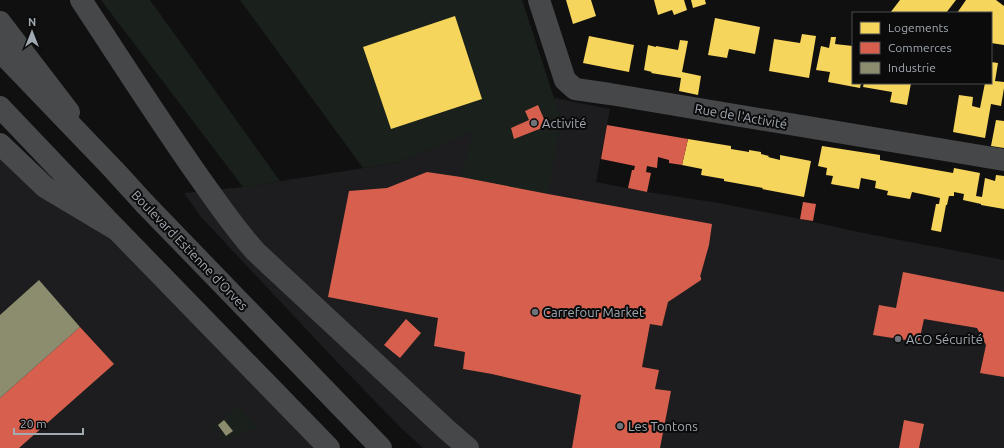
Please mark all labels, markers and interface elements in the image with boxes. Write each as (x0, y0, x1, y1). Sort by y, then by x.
north arrow (12, 12, 52, 52)
legend (852, 12, 992, 84)
text: N (28, 16, 36, 28)
text: Logements (888, 21, 948, 34)
text: Commerces (888, 41, 952, 54)
text: Industrie (888, 61, 936, 74)
street label: Rue de l'Activité (694, 101, 788, 131)
place label: Activité (542, 116, 587, 130)
marker: Activité (529, 118, 539, 128)
street label: Boulevard Estienne d'Orves (129, 187, 251, 313)
place label: Carrefour Market (543, 305, 644, 319)
marker: Carrefour Market (530, 307, 540, 317)
place label: ACO Sécurité (906, 332, 983, 346)
marker: ACO Sécurité (893, 334, 903, 344)
scale bar (14, 410, 83, 436)
text: 20 m (20, 417, 47, 430)
place label: Les Tontons (628, 419, 698, 433)
marker: Les Tontons (615, 421, 625, 431)

